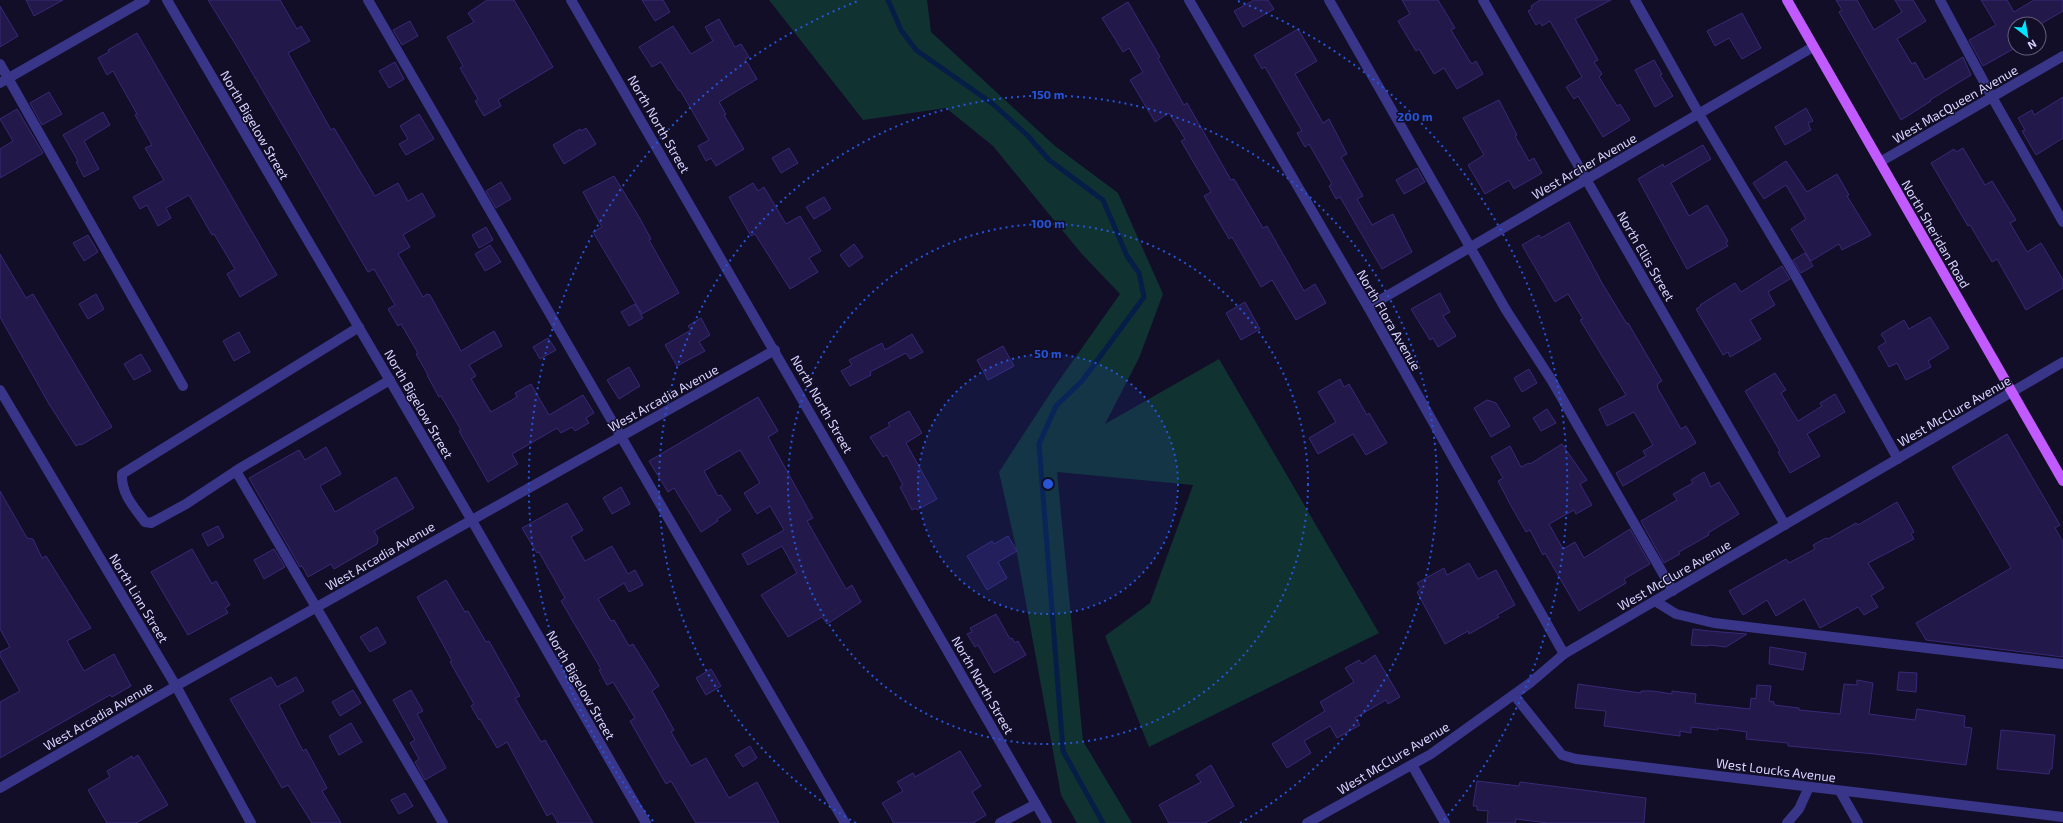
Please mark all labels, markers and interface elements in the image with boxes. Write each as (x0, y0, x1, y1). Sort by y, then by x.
north arrow (2007, 16, 2047, 56)
text: N (2026, 37, 2039, 53)
street label: West MacQueen Avenue (1889, 62, 2021, 146)
street label: North Bigelow Street (217, 68, 293, 182)
street label: North North Street (624, 72, 694, 176)
text: 150 m (1032, 87, 1064, 101)
text: 200 m (1397, 109, 1433, 123)
street label: West Archer Avenue (1529, 129, 1639, 203)
street label: North Sheridan Road (1898, 177, 1974, 291)
street label: North Ellis Street (1614, 208, 1678, 304)
text: 100 m (1031, 216, 1065, 230)
street label: North Flora Avenue (1354, 267, 1424, 373)
text: 50 m (1034, 346, 1062, 360)
street label: North Bigelow Street (381, 347, 457, 461)
street label: North North Street (787, 352, 857, 456)
street label: West Arcadia Avenue (605, 361, 721, 435)
street label: West McClure Avenue (1895, 372, 2013, 450)
centre of rings (1041, 477, 1055, 491)
street label: West Arcadia Avenue (322, 518, 438, 594)
street label: West McClure Avenue (1615, 536, 1733, 614)
street label: North Linn Street (106, 550, 172, 646)
street label: North Bigelow Street (543, 628, 619, 742)
street label: North North Street (948, 633, 1018, 737)
street label: West Arcadia Avenue (40, 678, 156, 754)
street label: West McClure Avenue (1334, 718, 1452, 798)
street label: West Loucks Avenue (1715, 755, 1837, 785)

